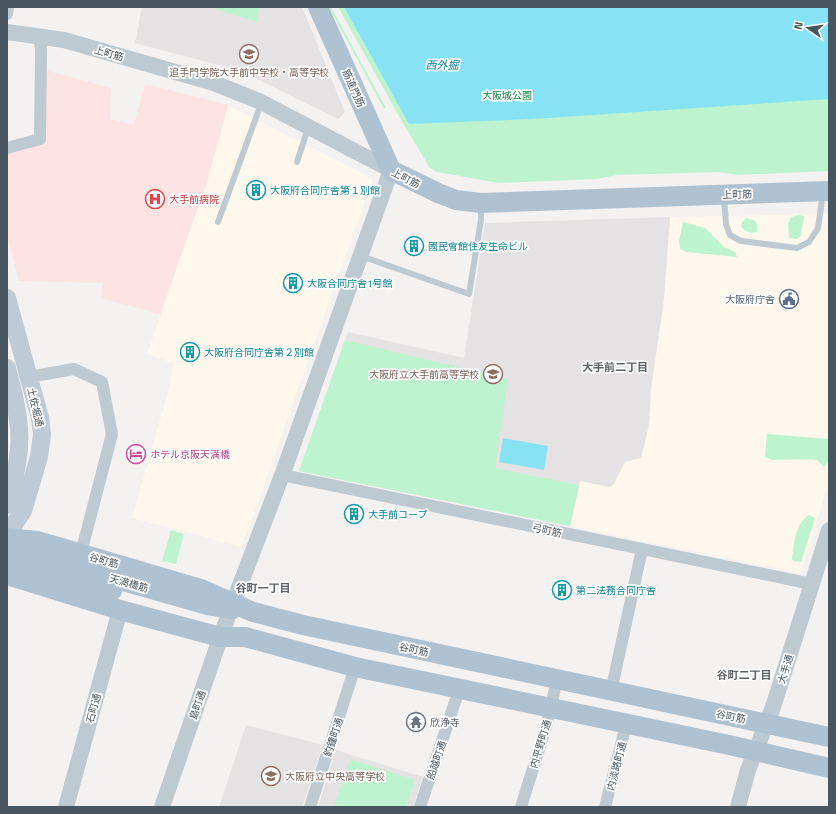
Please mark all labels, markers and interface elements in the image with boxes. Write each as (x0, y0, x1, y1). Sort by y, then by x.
north arrow (788, 8, 828, 48)
text: N (790, 20, 807, 31)
street label: 上町筋 (92, 42, 125, 65)
school or university icon: 追手門学院大手前中学校・高等学校 (238, 43, 260, 65)
water label: 西外掘 (426, 57, 460, 73)
place label: 追手門学院大手前中学校・高等学校 (169, 65, 329, 80)
street label: 筋違門筋 (339, 67, 369, 110)
park label: 大阪城公園 (482, 88, 532, 103)
street label: 上町筋 (389, 165, 423, 192)
building icon: 大阪府合同庁舎第１別館 (245, 179, 267, 201)
place label: 大阪府合同庁舎第１別館 (270, 183, 380, 198)
street label: 上町筋 (722, 186, 752, 203)
hospital icon: 大手前病院 (144, 188, 166, 210)
place label: 大手前病院 (169, 192, 219, 207)
building icon: 國民會館住友生命ビル (403, 235, 425, 257)
place label: 國民會館住友生命ビル (428, 239, 528, 254)
building icon: 大阪合同庁舎1号館 (282, 272, 304, 294)
place label: 大阪合同庁舎1号館 (307, 276, 393, 291)
public building icon: 大阪府庁舎 (778, 288, 800, 310)
place label: 大阪府庁舎 (725, 292, 775, 307)
building icon: 大阪府合同庁舎第２別館 (179, 341, 201, 363)
place label: 大阪府合同庁舎第２別館 (204, 345, 314, 360)
district label: 大手前二丁目 (582, 359, 648, 375)
school or university icon: 大阪府立大手前高等学校 (482, 363, 504, 385)
place label: 大阪府立大手前高等学校 (369, 367, 479, 382)
street label: 土佐堀通 (24, 386, 47, 428)
hotel icon: ホテル京阪天満橋 (125, 443, 147, 465)
place label: ホテル京阪天満橋 (150, 447, 230, 462)
building icon: 大手前コープ (343, 503, 365, 525)
place label: 大手前コープ (368, 507, 427, 522)
street label: 弓町筋 (531, 520, 563, 541)
street label: 谷町筋 (87, 549, 120, 572)
street label: 天満橋筋 (108, 571, 150, 596)
building icon: 第二法務合同庁舎 (551, 579, 573, 601)
district label: 谷町一丁目 (236, 580, 291, 596)
place label: 第二法務合同庁舎 (576, 583, 656, 598)
street label: 谷町筋 (398, 639, 430, 660)
street label: 大手通 (774, 653, 797, 686)
district label: 谷町二丁目 (717, 667, 772, 683)
street label: 島町通 (185, 689, 209, 722)
street label: 石町通 (82, 692, 105, 725)
street label: 谷町筋 (715, 706, 747, 727)
temple icon: 欣浄寺 (405, 711, 427, 733)
place label: 欣浄寺 (430, 715, 460, 730)
street label: 釣鐘町通 (320, 716, 347, 758)
street label: 内平野町通 (526, 718, 555, 770)
street label: 船越町通 (423, 739, 450, 782)
street label: 内淡路町通 (603, 740, 630, 792)
school or university icon: 大阪府立中央高等学校 (260, 765, 282, 787)
place label: 大阪府立中央高等学校 (285, 769, 385, 784)

